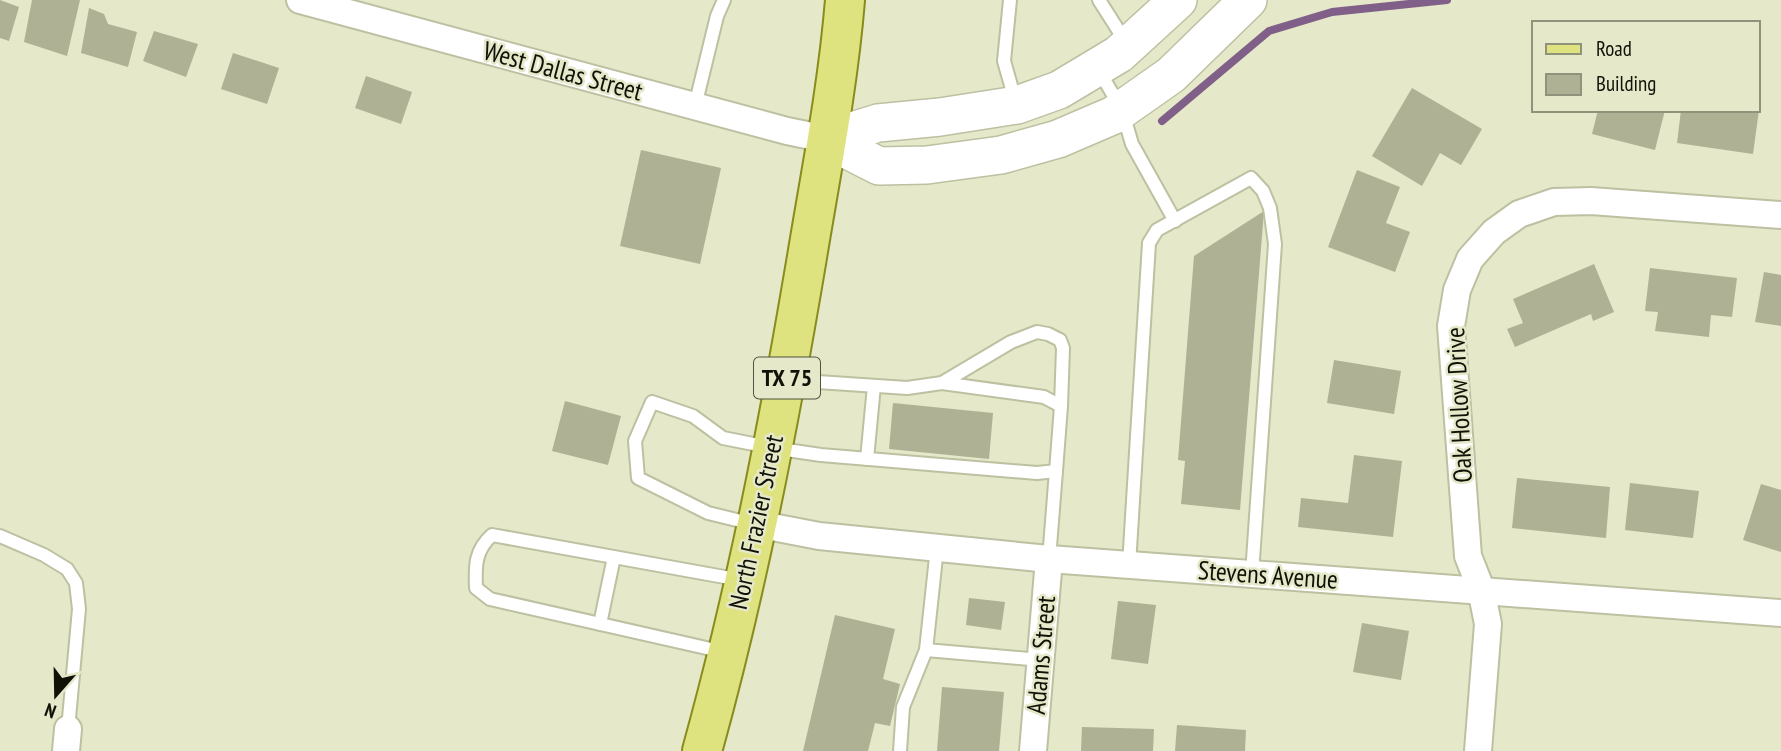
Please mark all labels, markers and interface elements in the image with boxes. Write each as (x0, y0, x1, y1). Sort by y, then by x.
legend (1532, 21, 1760, 112)
street label: West Dallas Street (480, 33, 646, 108)
text: Road (1596, 35, 1632, 62)
text: Building (1596, 70, 1656, 97)
street label: Oak Hollow Drive (1438, 326, 1479, 484)
road number: TX 75 (754, 358, 820, 398)
street label: North Frazier Street (721, 432, 790, 612)
street label: Stevens Avenue (1197, 553, 1339, 596)
street label: Adams Street (1019, 594, 1062, 716)
north arrow (21, 660, 91, 730)
text: N (41, 698, 59, 724)

